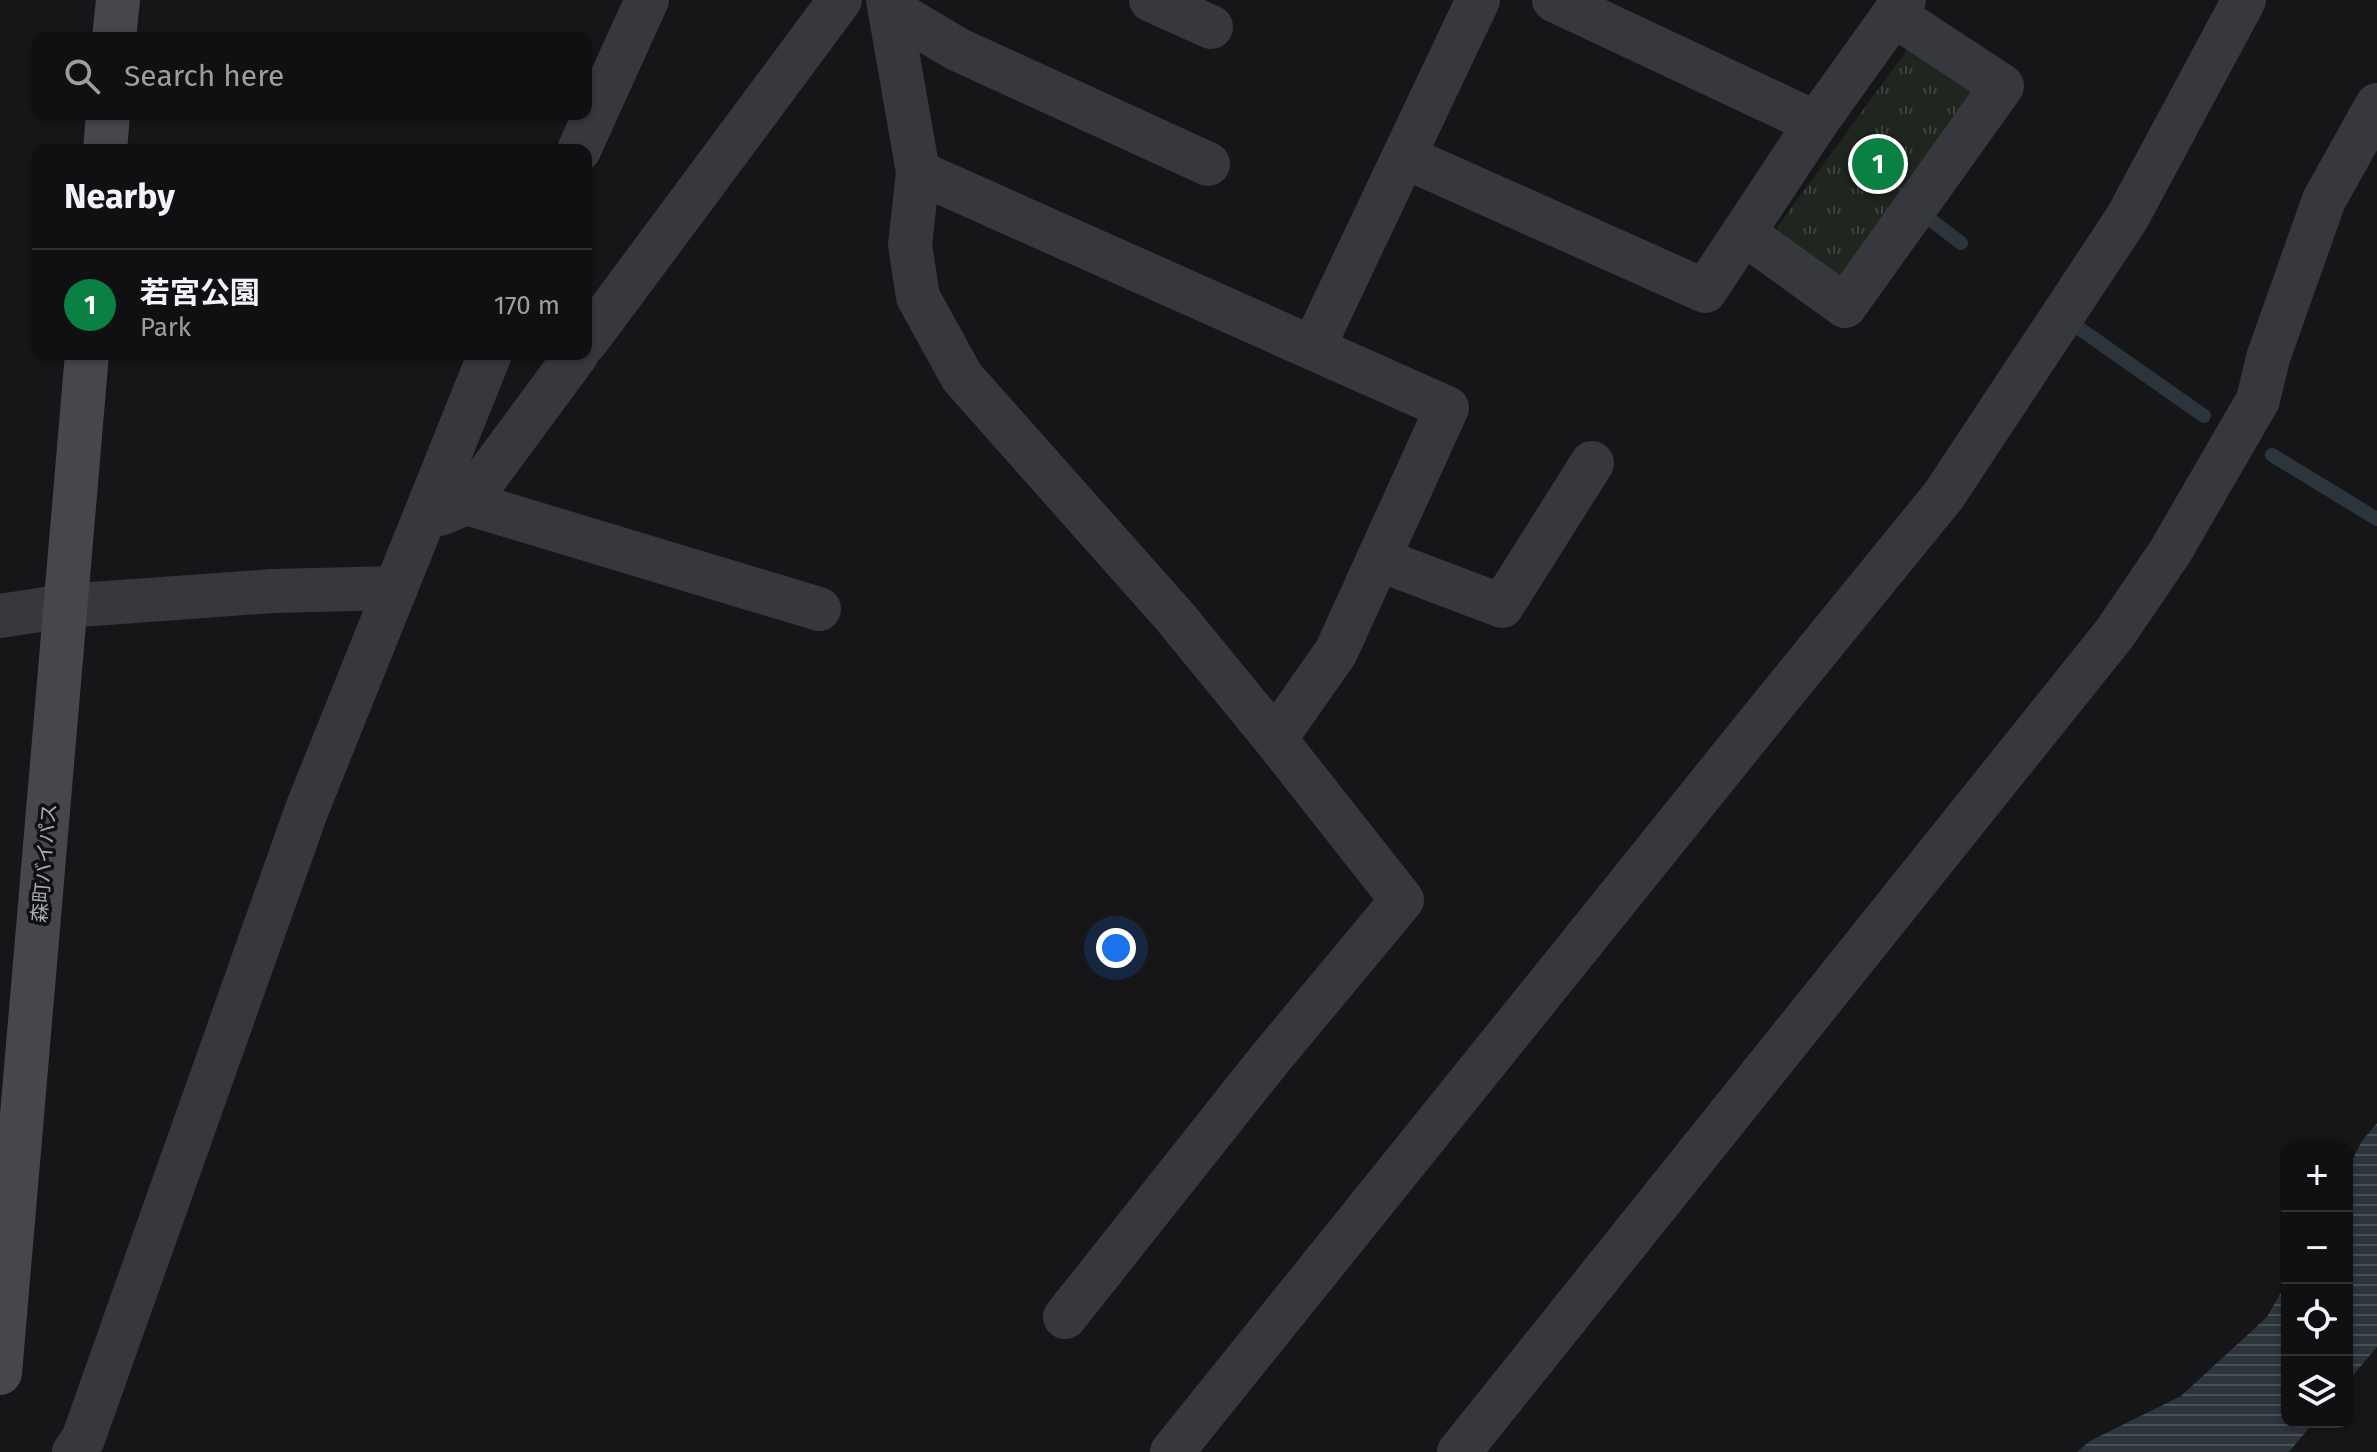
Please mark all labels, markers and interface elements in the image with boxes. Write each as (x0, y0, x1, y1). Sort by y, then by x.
search box (32, 32, 592, 120)
icon: search (60, 54, 104, 98)
text: Search here (124, 58, 284, 94)
pin: 1 (1852, 134, 1904, 194)
text: Nearby (64, 176, 175, 217)
text: 若宮公園 (140, 275, 260, 311)
text: 1 (84, 290, 96, 321)
text: 170 m (494, 290, 560, 321)
text: Park (140, 312, 191, 343)
street label: 森町バイパス (27, 802, 61, 924)
your location (1096, 928, 1136, 968)
map controls (2281, 1140, 2353, 1428)
button: + (2281, 1140, 2353, 1212)
button: − (2281, 1212, 2353, 1284)
button: locate (2281, 1284, 2353, 1356)
button: layers (2281, 1356, 2353, 1428)

